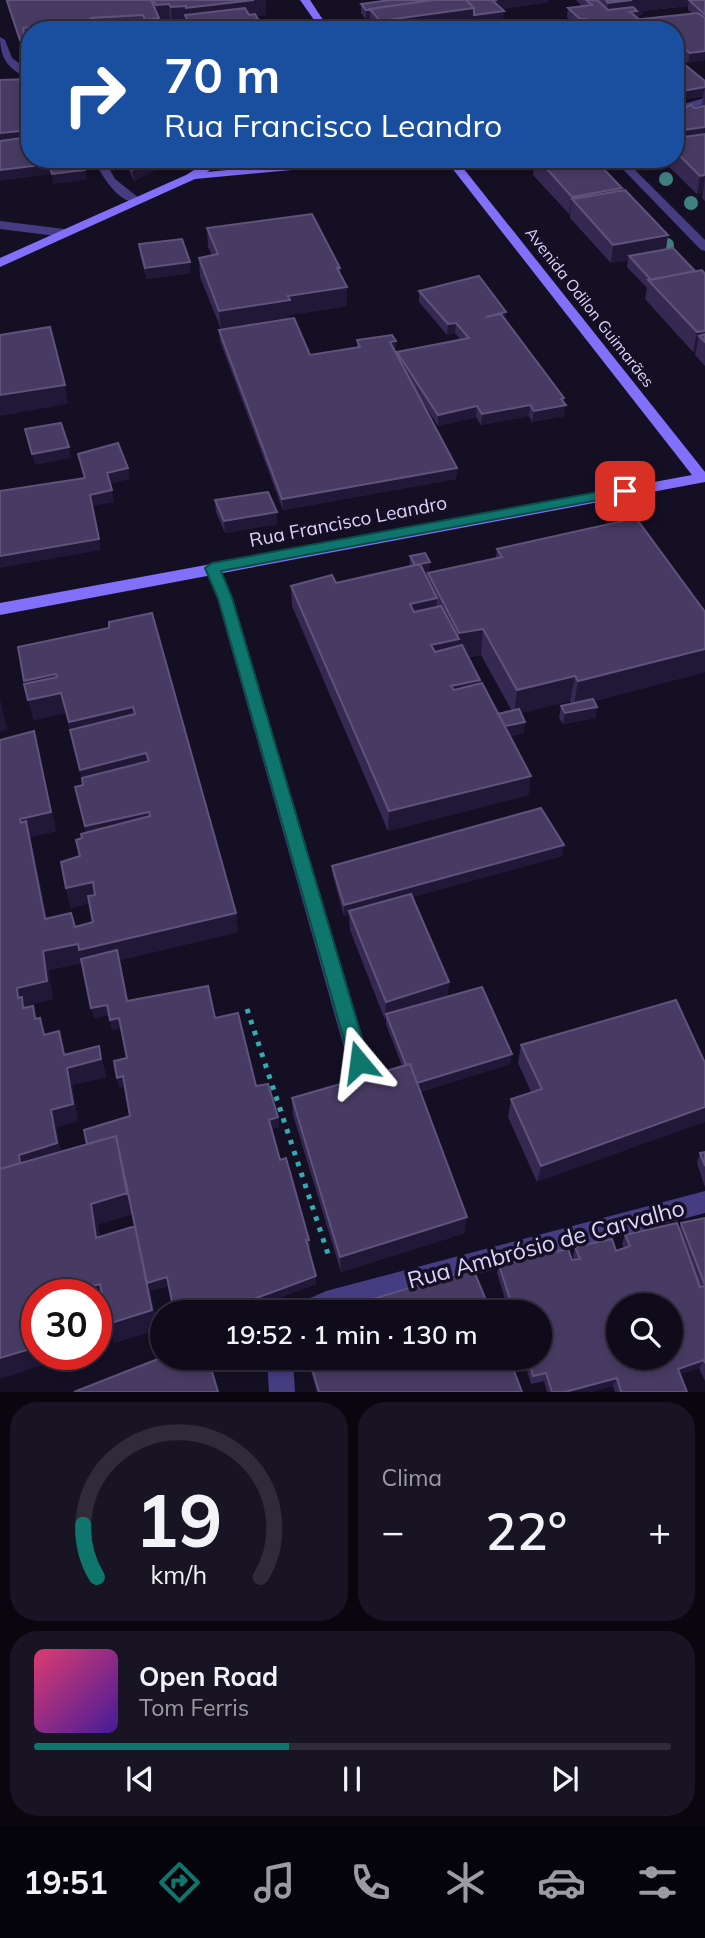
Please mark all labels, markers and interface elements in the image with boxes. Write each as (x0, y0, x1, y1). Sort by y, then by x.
text: 70 m (164, 44, 280, 105)
icon: right (49, 49, 140, 140)
text: Rua Francisco Leandro (164, 105, 502, 145)
street label: Avenida Odilon Guimarães (521, 223, 659, 391)
pin (595, 461, 655, 521)
icon: arrive (606, 472, 644, 510)
street label: Rua Francisco Leandro (247, 490, 449, 552)
position arrow (322, 1025, 396, 1099)
street label: Rua Ambrósio de Carvalho (404, 1193, 688, 1294)
speed limit sign: 30 (21, 1279, 112, 1370)
map controls (606, 1293, 683, 1370)
button: search (606, 1293, 683, 1370)
text: 19:52 · 1 min · 130 m (224, 1318, 478, 1351)
text: Clima (382, 1463, 442, 1492)
text: 19 (135, 1475, 222, 1566)
text: 22° (485, 1498, 567, 1563)
text: − (382, 1507, 404, 1555)
text: + (648, 1507, 671, 1555)
text: km/h (150, 1559, 207, 1590)
text: Open Road (139, 1660, 278, 1693)
text: Tom Ferris (139, 1693, 249, 1722)
icon: previous (121, 1760, 159, 1798)
icon: pause (333, 1760, 371, 1798)
icon: next (546, 1760, 584, 1798)
icon: directions (155, 1858, 204, 1907)
icon: music (250, 1858, 299, 1907)
icon: phone (346, 1858, 395, 1907)
icon: climate (441, 1858, 490, 1907)
icon: car (537, 1858, 586, 1907)
icon: filters (633, 1858, 682, 1907)
text: 19:51 (23, 1862, 108, 1902)

